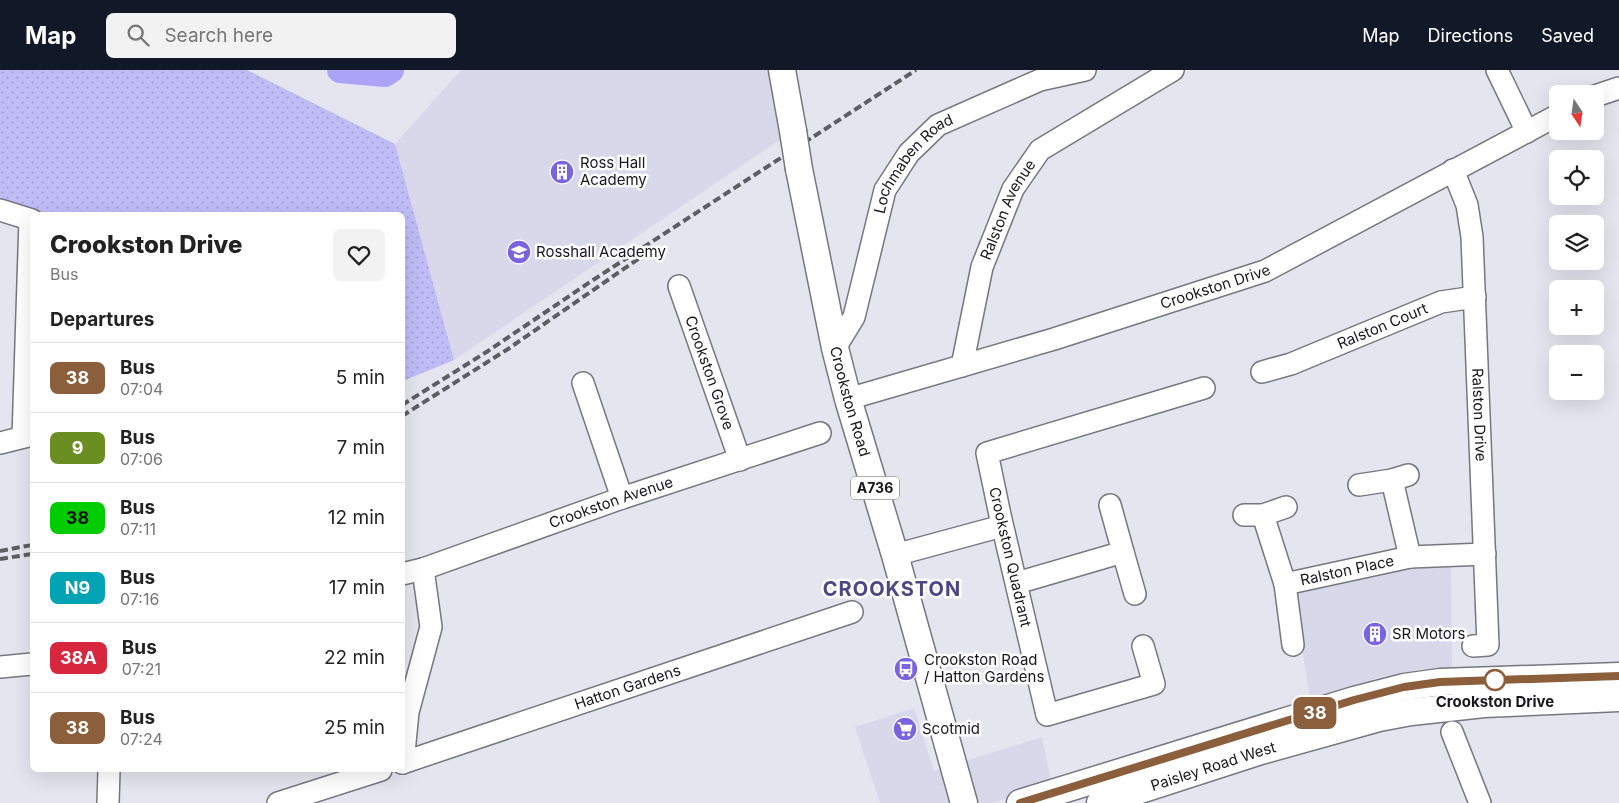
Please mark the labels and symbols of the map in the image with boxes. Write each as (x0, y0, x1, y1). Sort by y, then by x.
north arrow (1549, 85, 1604, 140)
street label: Lochmaben Road (870, 110, 956, 215)
place label: Ross Hall Academy (580, 153, 647, 189)
street label: Ralston Avenue (976, 156, 1040, 263)
building icon: Ross Hall Academy (549, 159, 575, 185)
school or university icon: Rosshall Academy (506, 239, 532, 265)
place label: Rosshall Academy (536, 242, 666, 261)
street label: Crookston Drive (1158, 260, 1274, 313)
street label: Ralston Court (1334, 299, 1430, 353)
street label: Crookston Grove (681, 313, 739, 432)
street label: Crookston Road (826, 344, 875, 459)
street label: Ralston Drive (1468, 368, 1491, 462)
street label: Crookston Avenue (546, 472, 675, 532)
road number: A736 (851, 476, 899, 499)
street label: Crookston Quadrant (985, 485, 1036, 629)
street label: Ralston Place (1298, 551, 1396, 589)
district label: CROOKSTON (823, 577, 961, 601)
building icon: SR Motors (1362, 621, 1388, 647)
place label: SR Motors (1392, 624, 1465, 643)
place label: Crookston Road / Hatton Gardens (924, 650, 1044, 686)
bus stop icon: Crookston Road / Hatton Gardens (893, 656, 919, 682)
street label: Hatton Gardens (572, 660, 683, 713)
marker: Crookston Drive (1484, 669, 1506, 691)
place label: Crookston Drive (1436, 692, 1554, 711)
line badge: 38 (1292, 697, 1338, 729)
supermarket icon: Scotmid (892, 716, 918, 742)
place label: Scotmid (922, 719, 980, 738)
street label: Paisley Road West (1148, 737, 1278, 795)

